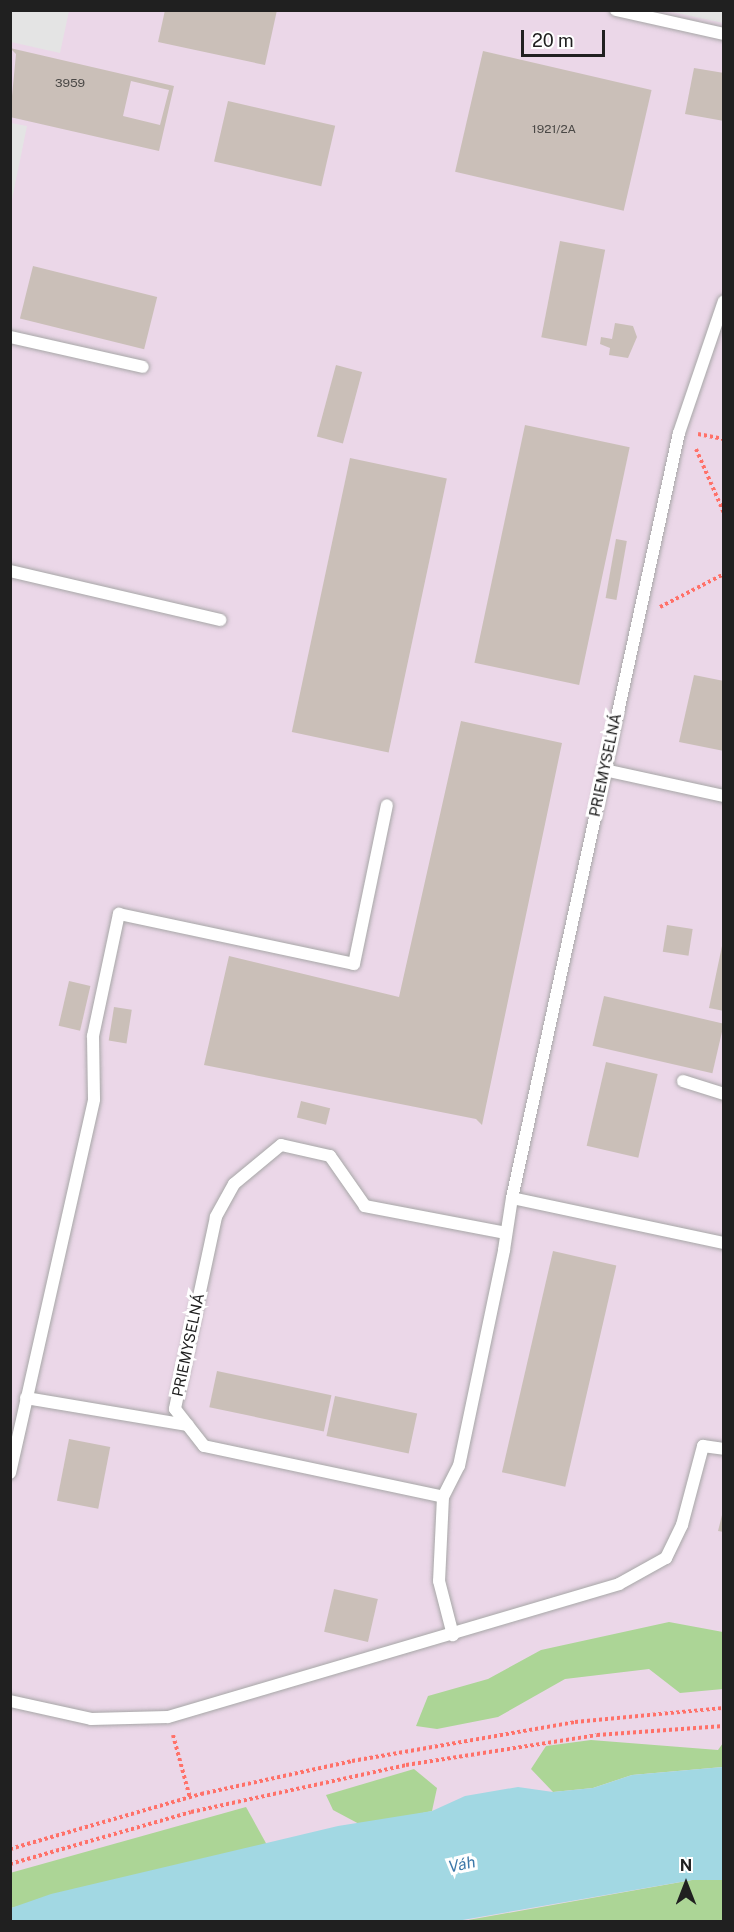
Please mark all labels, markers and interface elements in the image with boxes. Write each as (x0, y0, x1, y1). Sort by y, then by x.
scale bar (524, 18, 608, 56)
text: 20 m (532, 30, 574, 51)
house number: 3959 (55, 77, 85, 91)
house number: 1921/2A (532, 123, 576, 137)
street label: PRIEMYSELNÁ (585, 712, 625, 818)
street label: PRIEMYSELNÁ (168, 1292, 208, 1398)
water label: Váh (447, 1853, 477, 1877)
north arrow (656, 1854, 716, 1914)
text: N (680, 1856, 692, 1875)

